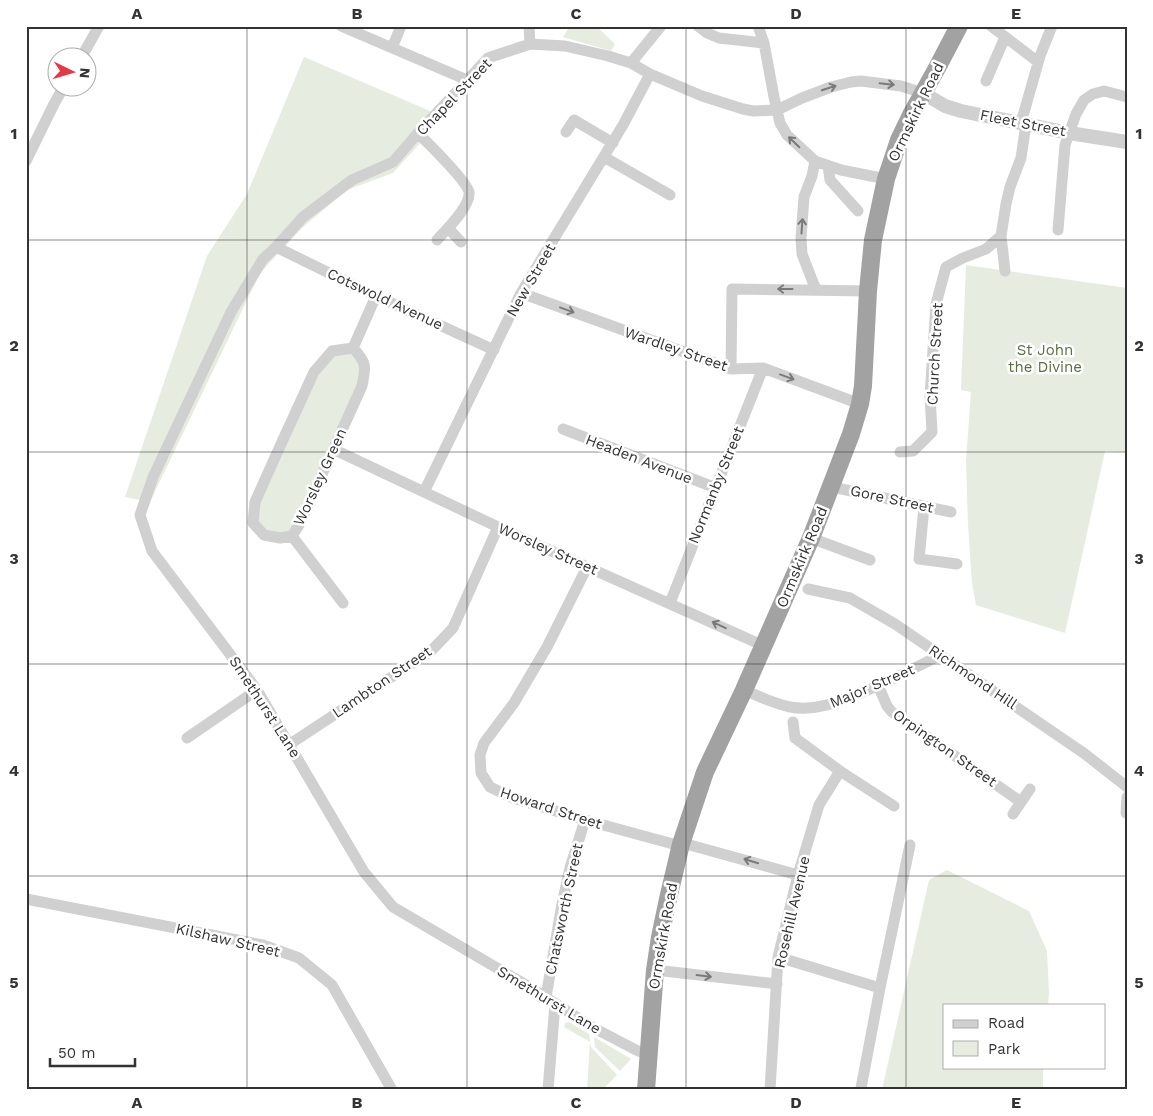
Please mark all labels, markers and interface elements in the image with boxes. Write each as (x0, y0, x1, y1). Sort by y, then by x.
text: A (132, 4, 143, 23)
text: B (352, 4, 363, 23)
text: C (571, 4, 582, 23)
text: D (790, 4, 802, 23)
text: E (1011, 4, 1021, 23)
north arrow (48, 48, 98, 98)
street label: Chapel Street (413, 54, 496, 139)
street label: Ormskirk Road (884, 60, 948, 164)
text: N (77, 67, 93, 79)
one-way arrow (879, 80, 895, 89)
one-way arrow (821, 83, 837, 92)
street label: Fleet Street (978, 106, 1068, 140)
text: 1 (11, 124, 17, 143)
text: 1 (1136, 124, 1142, 143)
one-way arrow (788, 136, 801, 148)
one-way arrow (797, 218, 806, 234)
street label: New Street (503, 239, 560, 320)
street label: Cotswold Avenue (324, 264, 446, 334)
one-way arrow (777, 284, 793, 294)
street label: Church Street (923, 302, 947, 406)
one-way arrow (558, 306, 574, 315)
street label: Wardley Street (622, 323, 731, 375)
text: 2 (9, 336, 19, 355)
text: 2 (1134, 336, 1144, 355)
park label: St John the Divine (1008, 341, 1082, 376)
one-way arrow (779, 373, 794, 382)
street label: Normanby Street (684, 423, 748, 546)
street label: Worsley Green (290, 425, 350, 529)
street label: Headen Avenue (583, 430, 695, 488)
street label: Gore Street (849, 481, 936, 517)
street label: Ormskirk Road (773, 504, 831, 610)
street label: Worsley Street (495, 519, 601, 579)
text: 3 (9, 549, 19, 568)
text: 3 (1134, 549, 1144, 568)
one-way arrow (712, 620, 727, 630)
street label: Richmond Hill (925, 641, 1021, 713)
street label: Lambton Street (329, 642, 436, 722)
street label: Smethurst Lane (225, 653, 305, 761)
street label: Major Street (827, 660, 918, 712)
street label: Orpington Street (890, 705, 1001, 791)
text: 4 (9, 761, 19, 780)
text: 4 (1134, 761, 1144, 780)
street label: Howard Street (498, 783, 605, 833)
street label: Chatsworth Street (541, 841, 587, 977)
street label: Rosehill Avenue (770, 854, 814, 970)
one-way arrow (743, 856, 759, 866)
street label: Ormskirk Road (645, 881, 681, 991)
street label: Kilshaw Street (174, 919, 283, 961)
street label: Smethurst Lane (494, 962, 604, 1038)
one-way arrow (695, 971, 711, 981)
text: 5 (9, 973, 19, 992)
text: 5 (1134, 973, 1144, 992)
legend (943, 1004, 1106, 1068)
text: Road (988, 1014, 1025, 1032)
scale bar (50, 1036, 135, 1068)
text: Park (988, 1040, 1021, 1058)
text: 50 m (58, 1044, 95, 1062)
text: A (132, 1093, 143, 1112)
text: B (352, 1093, 363, 1112)
text: C (571, 1093, 582, 1112)
text: D (790, 1093, 802, 1112)
text: E (1011, 1093, 1021, 1112)

